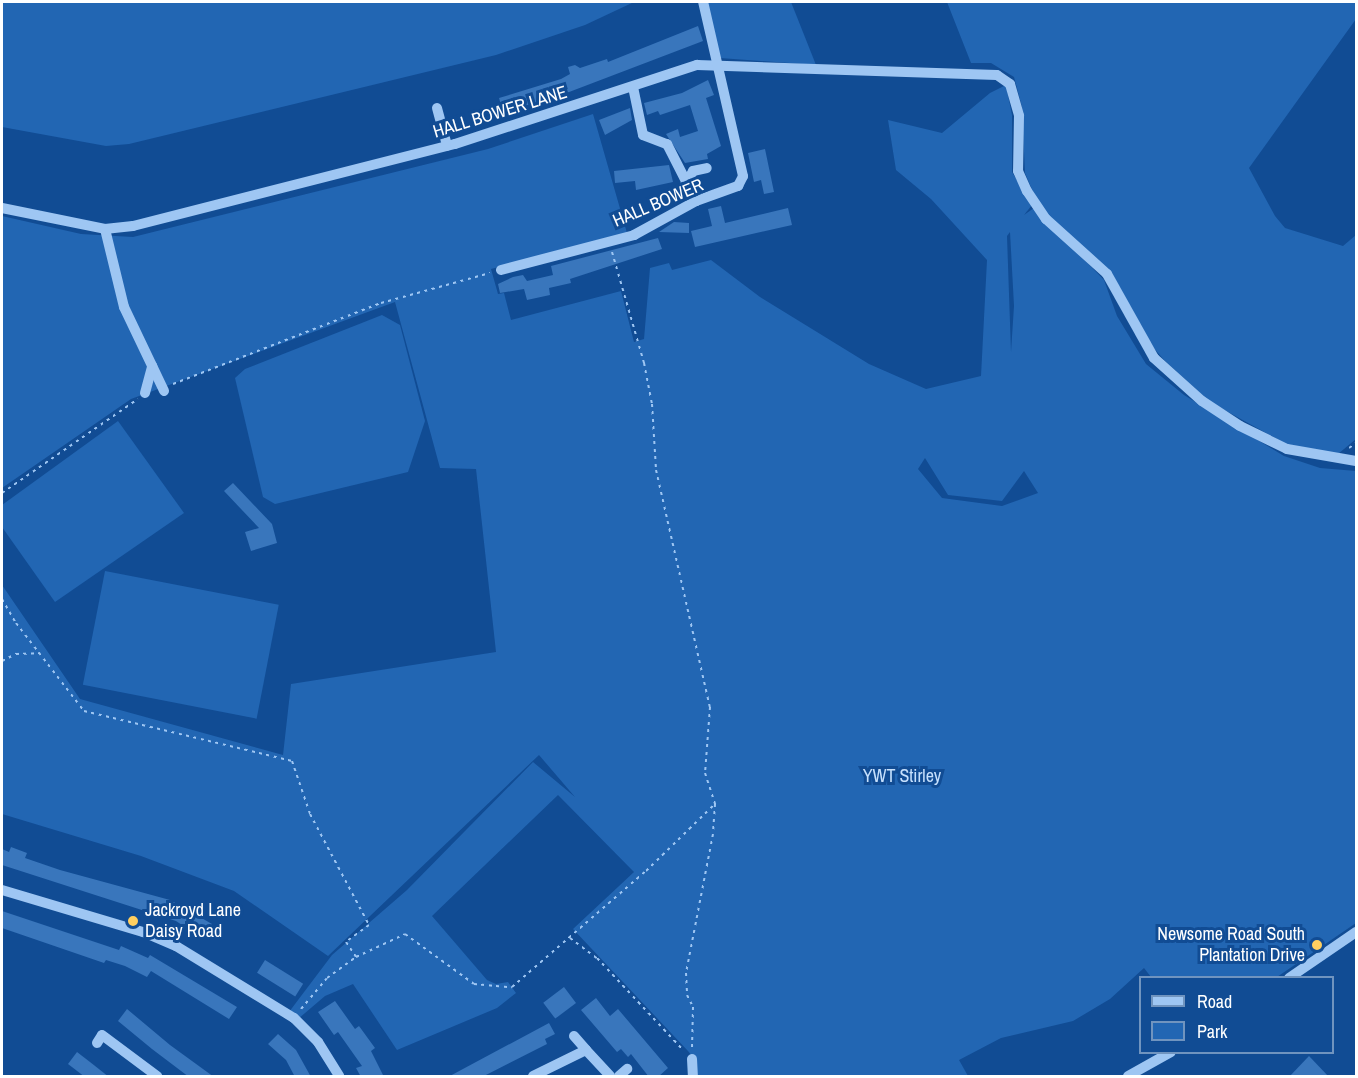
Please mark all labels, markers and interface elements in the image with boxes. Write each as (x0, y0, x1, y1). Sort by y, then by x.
street label: HALL BOWER LANE (430, 81, 570, 143)
street label: HALL BOWER (609, 174, 707, 232)
park label: YWT Stirley (863, 765, 941, 787)
place label: Jackroyd Lane Daisy Road (145, 900, 241, 942)
marker: Jackroyd Lane Daisy Road (126, 914, 140, 928)
place label: Newsome Road South Plantation Drive (1157, 924, 1305, 966)
marker: Newsome Road South Plantation Drive (1310, 938, 1324, 952)
legend (1139, 976, 1334, 1054)
text: Road (1197, 989, 1232, 1014)
text: Park (1197, 1019, 1227, 1044)

